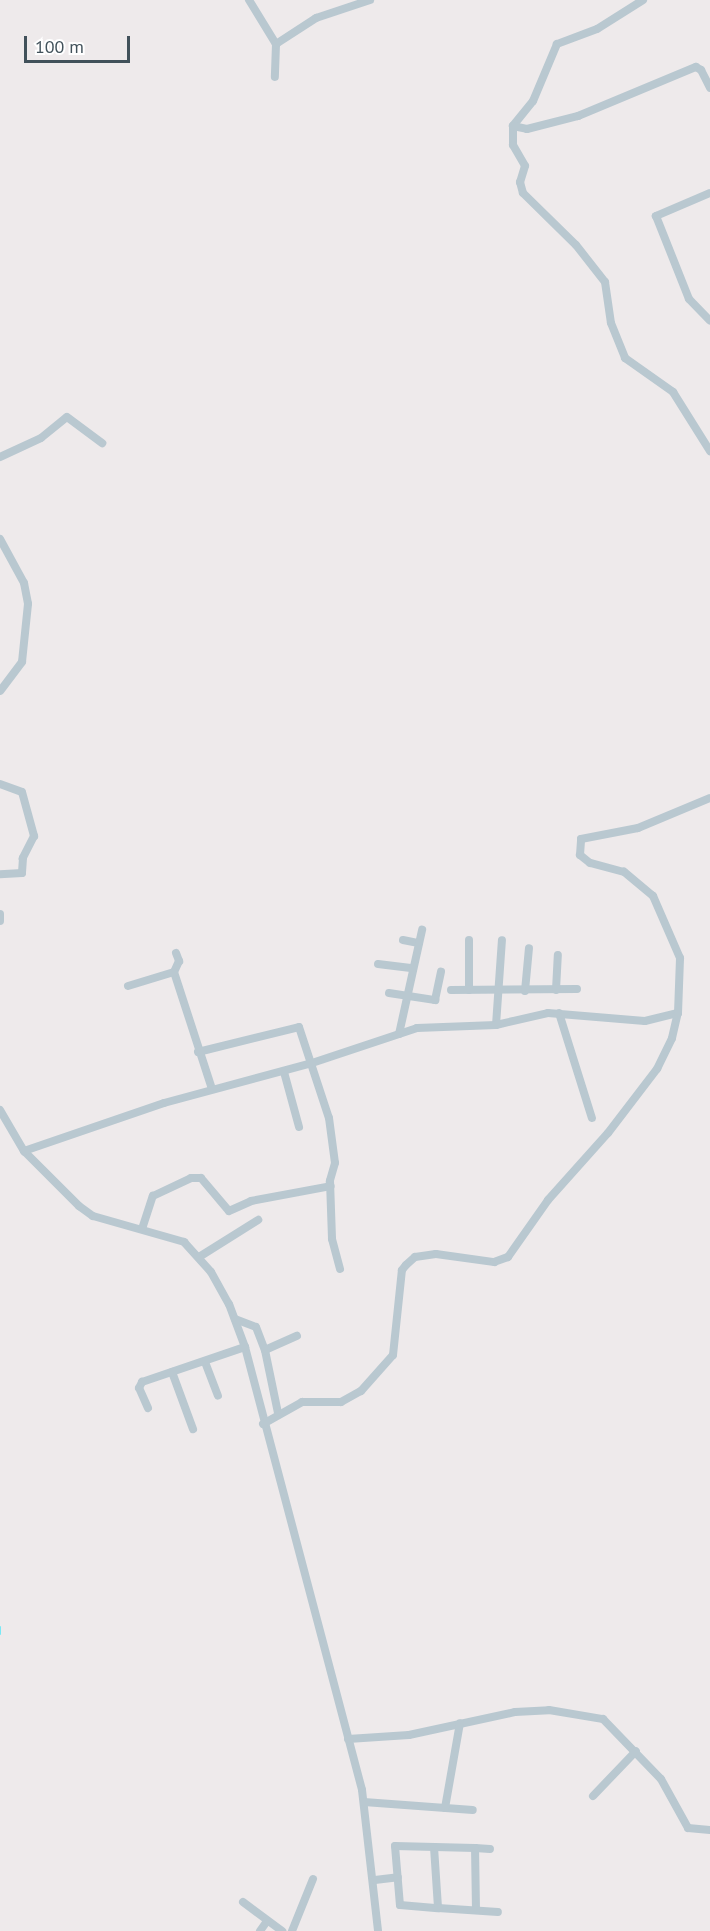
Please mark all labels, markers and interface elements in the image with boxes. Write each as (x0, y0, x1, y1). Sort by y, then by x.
scale bar (27, 24, 134, 62)
text: 100 m (35, 35, 84, 58)

